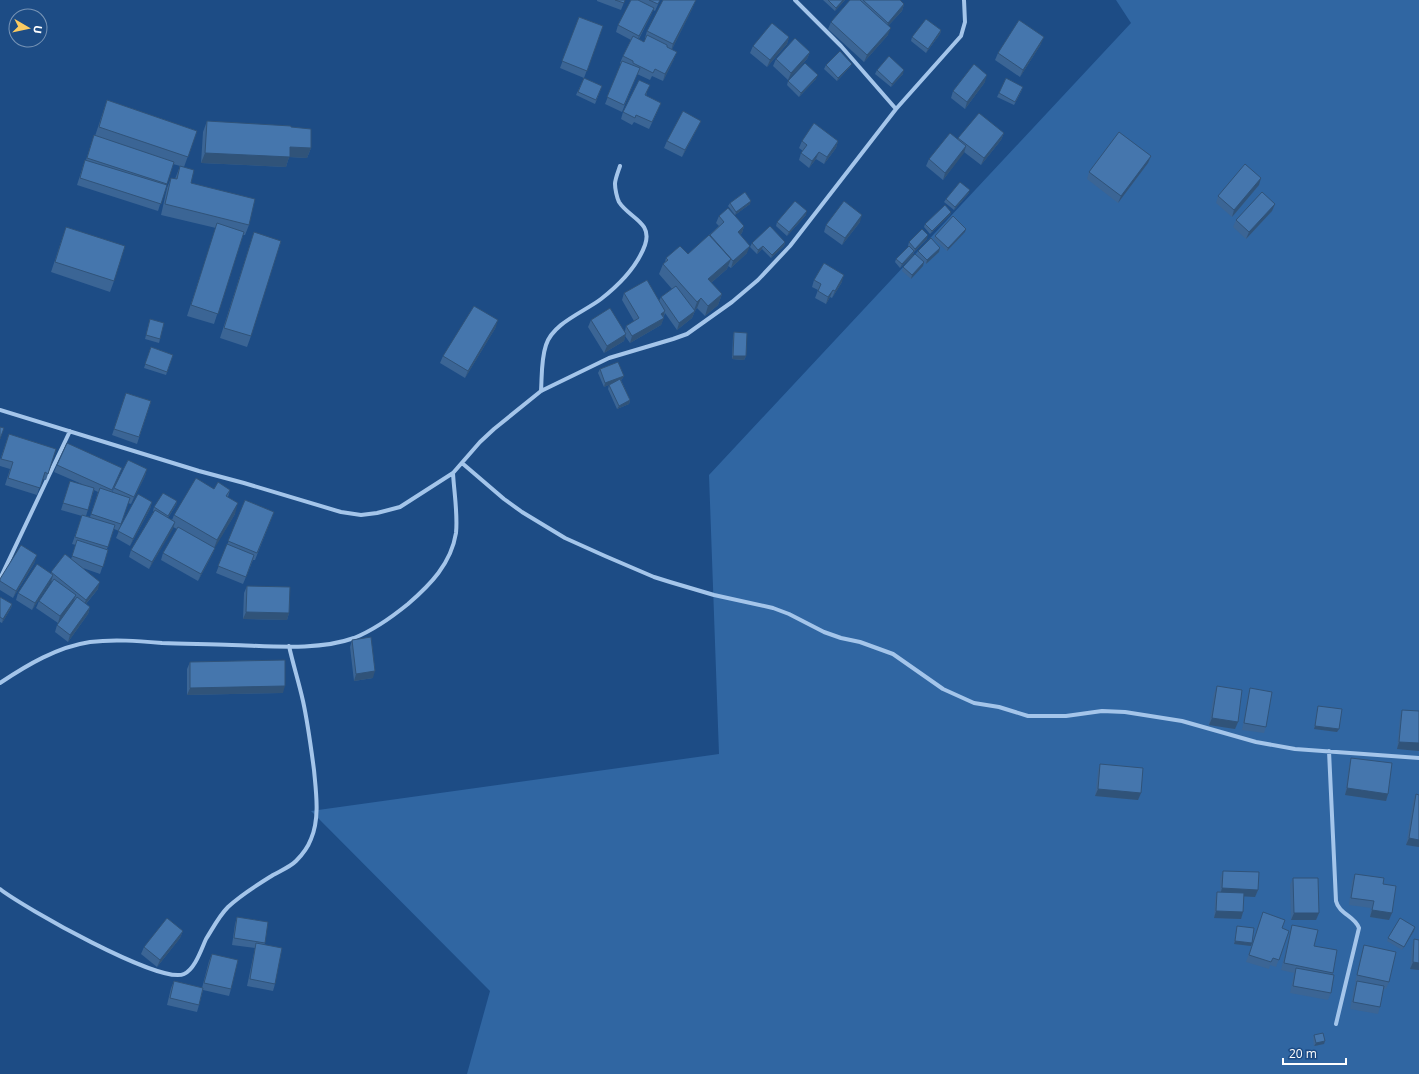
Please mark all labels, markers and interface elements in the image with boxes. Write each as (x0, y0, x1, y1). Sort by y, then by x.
north arrow (8, 8, 48, 48)
text: U (30, 24, 46, 35)
scale bar (1283, 1040, 1346, 1066)
text: 20 m (1289, 1045, 1317, 1062)

